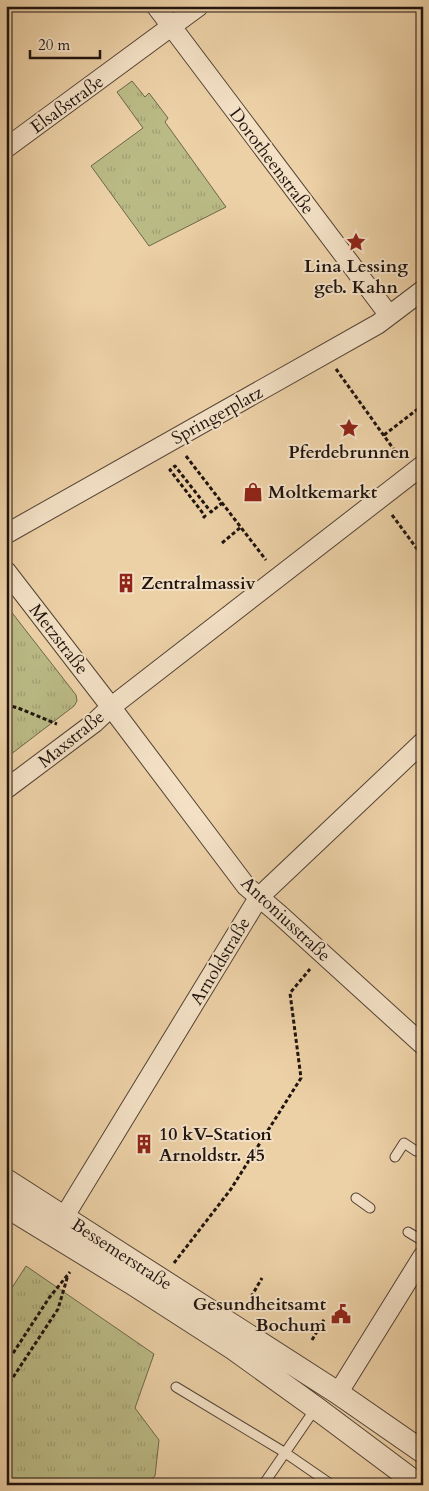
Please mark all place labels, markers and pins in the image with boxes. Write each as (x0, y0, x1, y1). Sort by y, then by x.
place icon: Lina Lessing geb. Kahn (345, 231, 367, 253)
place label: Lina Lessing geb. Kahn (304, 254, 408, 300)
place icon: Pferdebrunnen (338, 417, 360, 439)
place label: Pferdebrunnen (288, 440, 410, 465)
place label: Moltkemarkt (268, 480, 378, 505)
shop icon: Moltkemarkt (242, 481, 264, 503)
place label: Zentralmassiv (141, 571, 255, 596)
building icon: Zentralmassiv (115, 572, 137, 594)
place label: 10 kV-Station Arnoldstr. 45 (159, 1122, 272, 1168)
building icon: 10 kV-Station Arnoldstr. 45 (133, 1133, 155, 1155)
place label: Gesundheitsamt Bochum (193, 1292, 327, 1338)
public building icon: Gesundheitsamt Bochum (330, 1303, 352, 1325)

